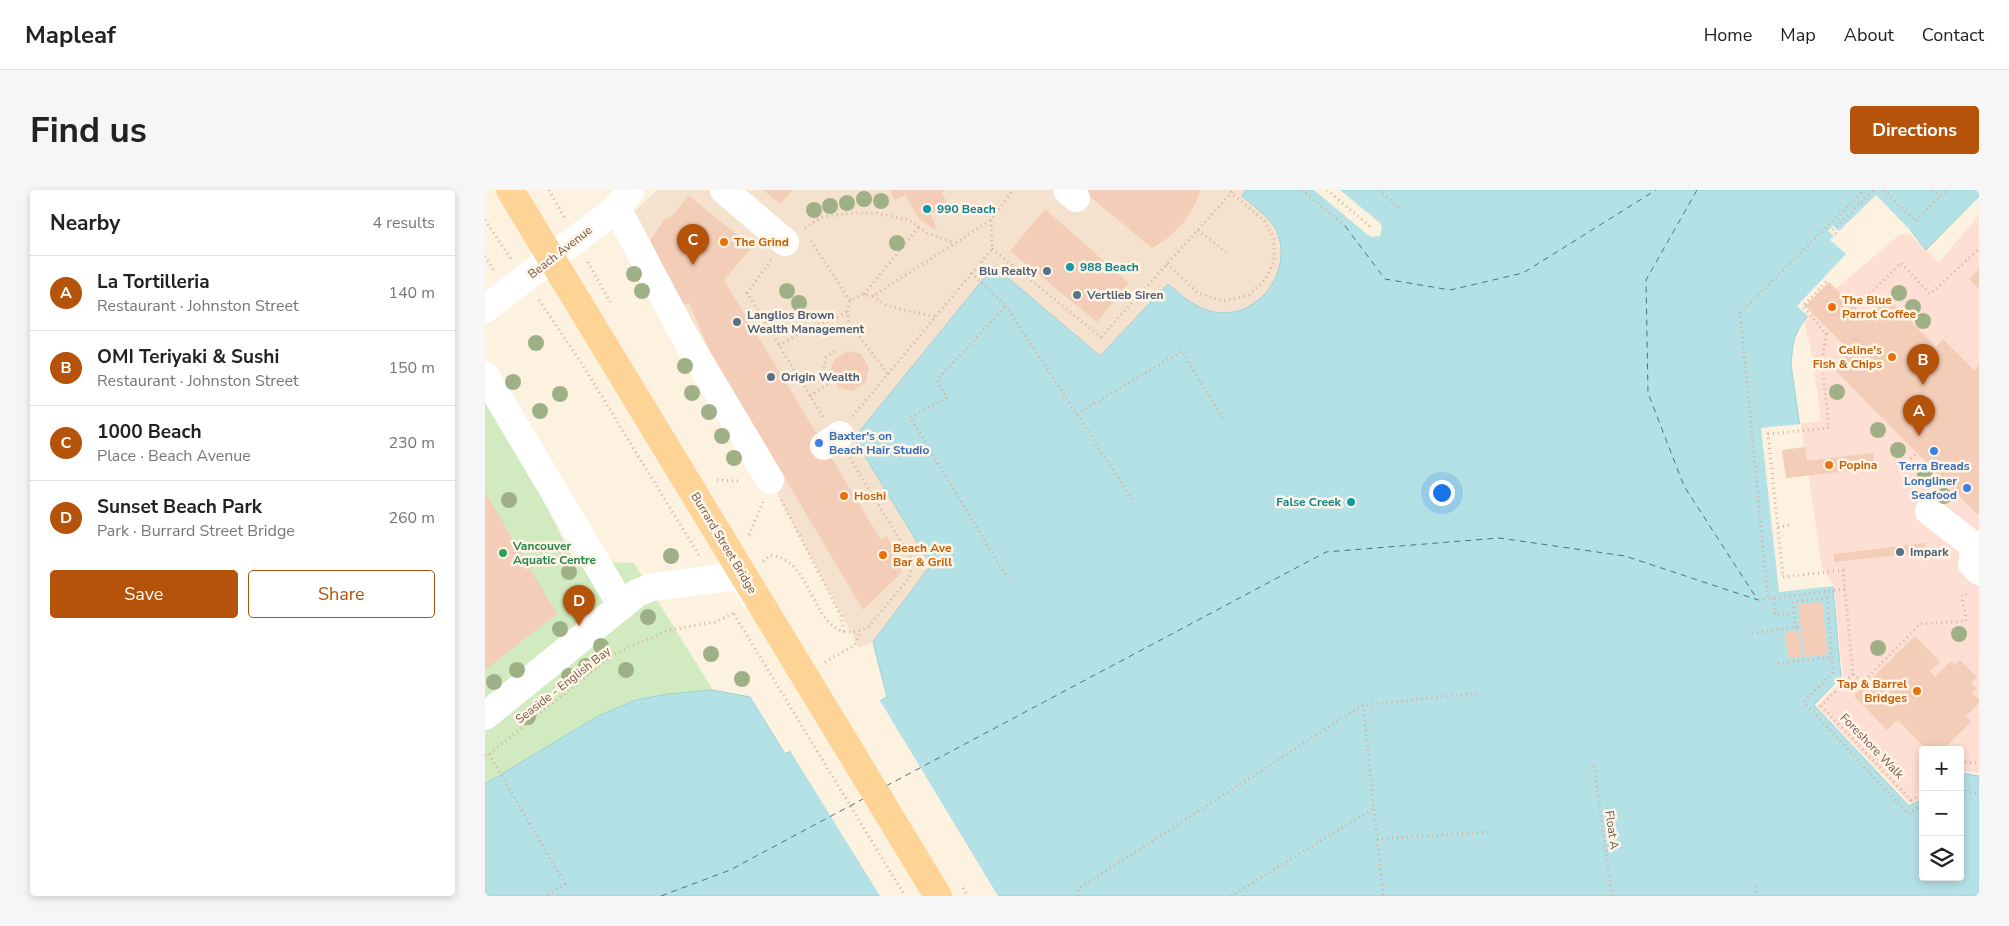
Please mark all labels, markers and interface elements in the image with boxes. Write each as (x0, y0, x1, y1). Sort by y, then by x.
text: Mapleaf (25, 19, 116, 51)
text: Home (1704, 23, 1752, 47)
text: Map (1780, 23, 1816, 47)
text: About (1844, 23, 1894, 47)
text: Contact (1922, 23, 1984, 47)
button: Directions (1850, 106, 1979, 154)
text: Find us (30, 107, 147, 154)
place label: 990 Beach (937, 201, 996, 217)
marker: 990 Beach (921, 203, 933, 215)
text: Nearby (50, 209, 120, 237)
text: 4 results (373, 212, 435, 234)
street label: Beach Avenue (525, 222, 595, 282)
pin: C (677, 224, 709, 265)
place label: The Grind (734, 234, 789, 250)
marker: The Grind (718, 236, 730, 248)
place label: 988 Beach (1080, 259, 1139, 275)
marker: 988 Beach (1064, 261, 1076, 273)
place label: Blu Realty (979, 263, 1038, 279)
marker: Blu Realty (1041, 265, 1053, 277)
text: La Tortilleria (97, 269, 210, 295)
text: A (60, 282, 72, 304)
text: 140 m (388, 282, 435, 304)
place label: Vertlieb Siren (1086, 287, 1164, 303)
marker: Vertlieb Siren (1071, 289, 1083, 301)
place label: The Blue Parrot Coffee (1842, 292, 1917, 322)
text: Restaurant · Johnston Street (97, 295, 299, 317)
marker: The Blue Parrot Coffee (1826, 301, 1838, 313)
place label: Langlios Brown Wealth Management (747, 307, 865, 337)
marker: Langlios Brown Wealth Management (731, 316, 743, 328)
place label: Celine's Fish & Chips (1813, 342, 1882, 372)
text: OMI Teriyaki & Sushi (97, 344, 279, 370)
pin: B (1907, 344, 1939, 385)
marker: Celine's Fish & Chips (1886, 351, 1898, 363)
text: B (60, 357, 72, 379)
text: 150 m (388, 357, 435, 379)
place label: Origin Wealth (781, 369, 860, 385)
text: Restaurant · Johnston Street (97, 370, 299, 392)
marker: Origin Wealth (765, 371, 777, 383)
pin: A (1903, 395, 1935, 436)
text: 1000 Beach (97, 419, 202, 445)
place label: Baxter's on Beach Hair Studio (829, 428, 929, 458)
text: C (61, 432, 71, 454)
text: 230 m (388, 432, 435, 454)
marker: Baxter's on Beach Hair Studio (813, 437, 825, 449)
text: Place · Beach Avenue (97, 445, 251, 467)
marker: Terra Breads (1928, 445, 1940, 457)
place label: Popina (1839, 457, 1877, 473)
place label: Terra Breads (1898, 458, 1970, 474)
marker: Popina (1823, 459, 1835, 471)
place label: Longliner Seafood (1904, 473, 1957, 503)
your location (1429, 480, 1455, 506)
marker: Longliner Seafood (1961, 482, 1973, 494)
place label: Hoshi (854, 488, 886, 504)
street label: Burrard Street Bridge (687, 489, 761, 597)
marker: Hoshi (838, 490, 850, 502)
text: Sunset Beach Park (97, 494, 262, 520)
place label: False Creek (1276, 494, 1342, 510)
marker: False Creek (1345, 496, 1357, 508)
text: D (60, 507, 72, 529)
text: 260 m (388, 507, 435, 529)
text: Park · Burrard Street Bridge (97, 520, 295, 542)
place label: Vancouver Aquatic Centre (512, 538, 597, 568)
place label: Beach Ave Bar & Grill (893, 540, 952, 570)
place label: Impark (1910, 544, 1949, 560)
marker: Impark (1894, 546, 1906, 558)
marker: Vancouver Aquatic Centre (497, 547, 509, 559)
marker: Beach Ave Bar & Grill (877, 549, 889, 561)
button: Save (50, 570, 238, 618)
button: Share (248, 570, 435, 618)
pin: D (563, 585, 595, 626)
street label: Seaside - English Bay (512, 642, 615, 727)
place label: Tap & Barrel Bridges (1837, 676, 1907, 706)
marker: Tap & Barrel Bridges (1911, 685, 1923, 697)
street label: Foreshore Walk (1837, 710, 1908, 783)
map controls (1919, 746, 1964, 881)
button: + (1919, 746, 1964, 791)
button: − (1919, 791, 1964, 836)
street label: Float A (1601, 810, 1623, 851)
button: layers (1919, 836, 1964, 881)

